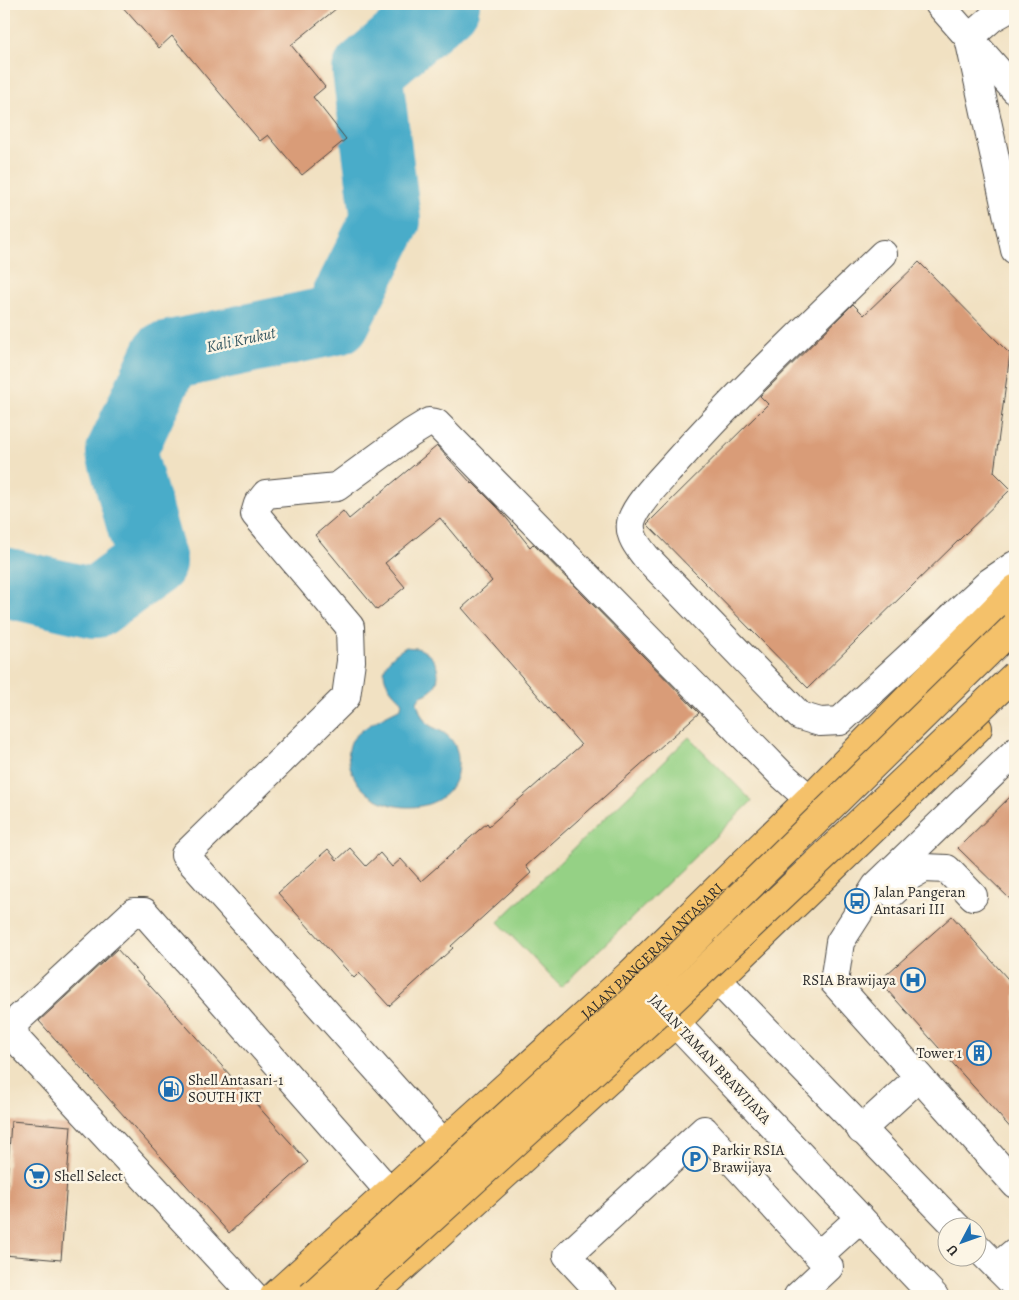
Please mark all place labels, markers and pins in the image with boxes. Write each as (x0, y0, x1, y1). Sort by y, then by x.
place label: Jalan Pangeran Antasari III (873, 882, 966, 919)
bus stop icon: Jalan Pangeran Antasari III (844, 888, 870, 914)
hospital icon: RSIA Brawijaya (900, 967, 926, 993)
place label: RSIA Brawijaya (802, 970, 896, 990)
building icon: Tower 1 (966, 1040, 992, 1066)
place label: Tower 1 (917, 1043, 962, 1063)
place label: Shell Antasari-1 SOUTH JKT (188, 1070, 283, 1107)
fuel station icon: Shell Antasari-1 SOUTH JKT (158, 1076, 184, 1102)
place label: Parkir RSIA Brawijaya (712, 1140, 784, 1177)
parking icon: Parkir RSIA Brawijaya (682, 1146, 708, 1172)
supermarket icon: Shell Select (24, 1163, 50, 1189)
place label: Shell Select (54, 1166, 123, 1186)

